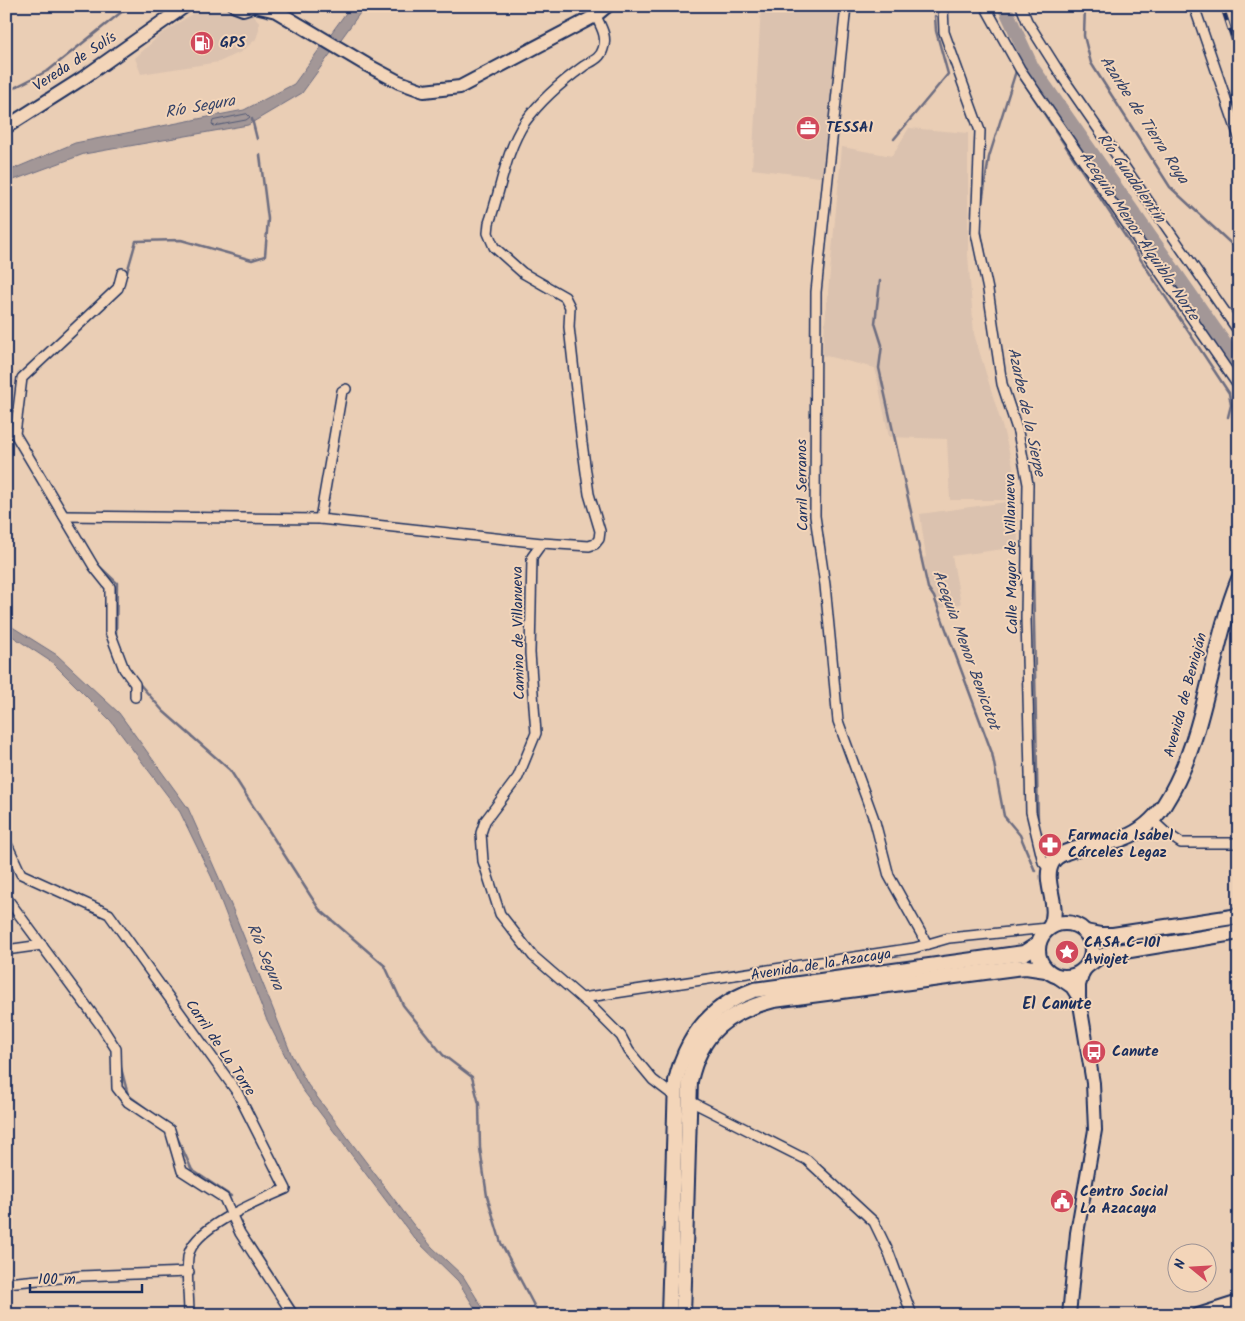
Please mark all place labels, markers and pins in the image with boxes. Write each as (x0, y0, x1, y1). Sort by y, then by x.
fuel station icon: GPS (189, 30, 215, 56)
place label: GPS (220, 31, 246, 55)
office icon: TESSAI (795, 115, 821, 141)
place label: TESSAI (826, 116, 873, 140)
place label: Farmacia Isabel Cárceles Legaz (1068, 824, 1173, 865)
pharmacy icon: Farmacia Isabel Cárceles Legaz (1037, 832, 1063, 858)
place label: CASA C-101 Aviojet (1084, 931, 1161, 972)
place icon: CASA C-101 Aviojet (1054, 939, 1080, 965)
bus stop icon: Canute (1081, 1039, 1107, 1065)
place label: Canute (1112, 1040, 1159, 1064)
place label: Centro Social La Azacaya (1080, 1180, 1168, 1221)
public building icon: Centro Social La Azacaya (1049, 1188, 1075, 1214)

